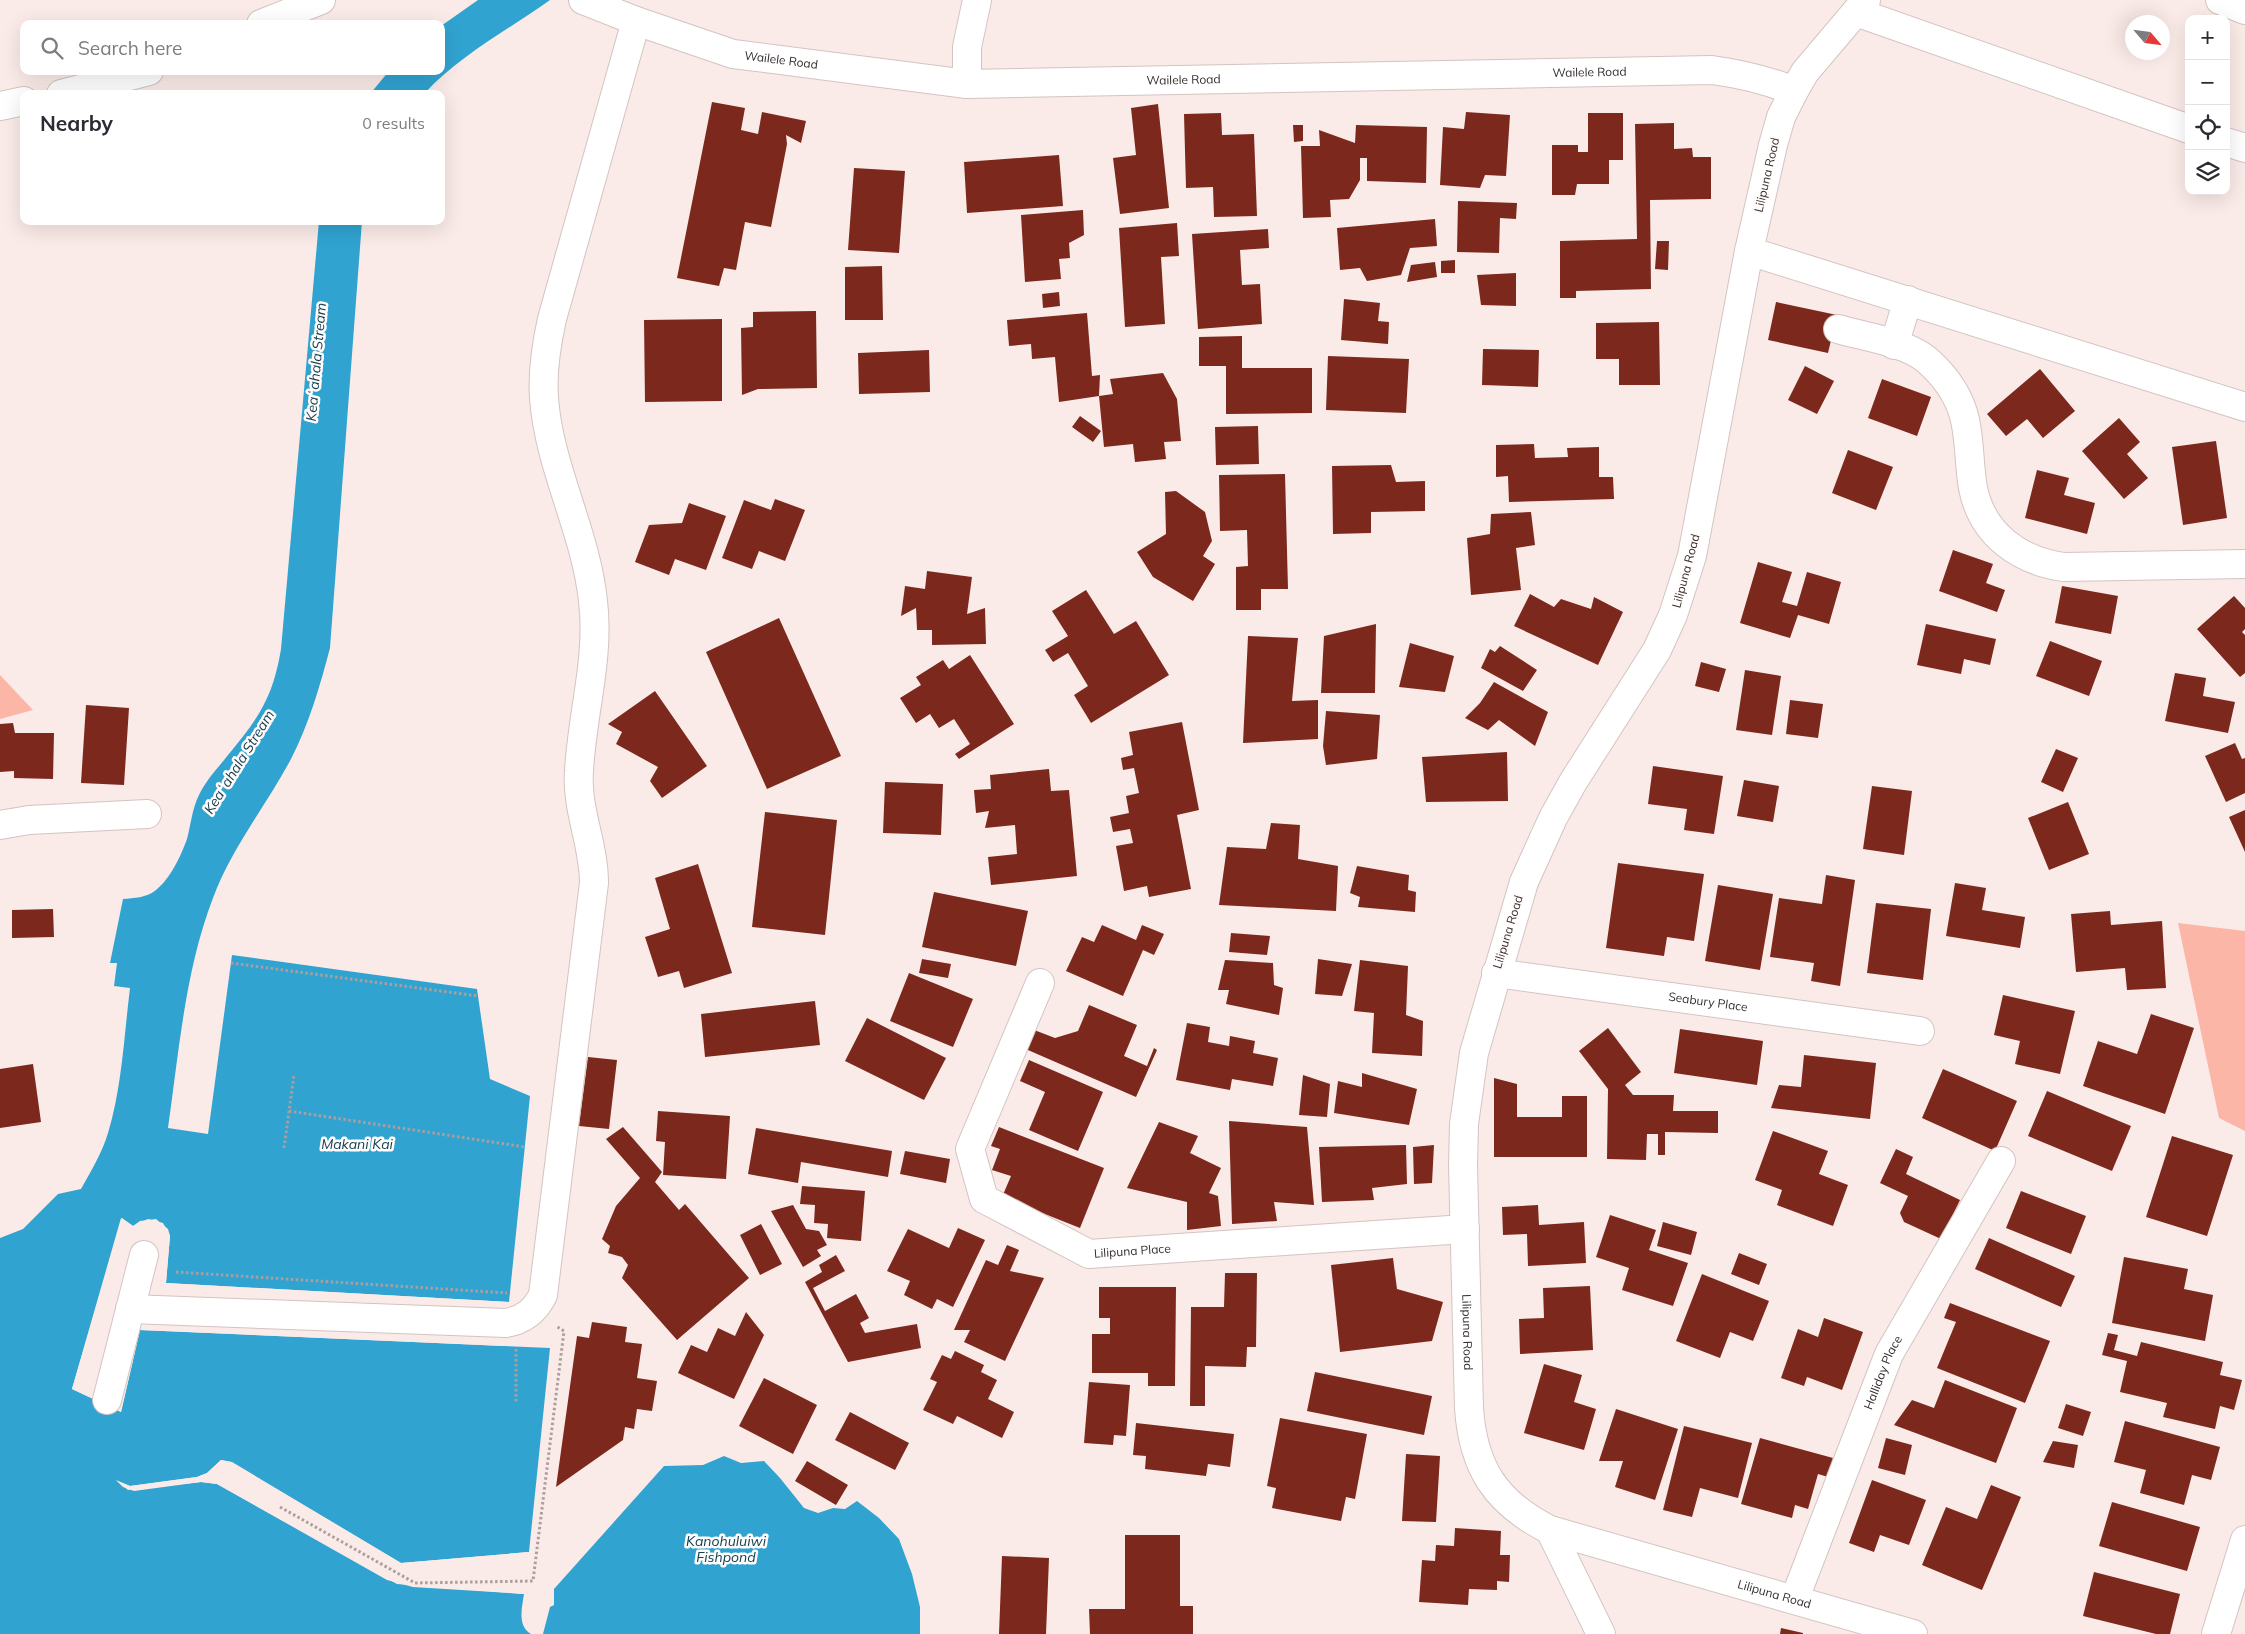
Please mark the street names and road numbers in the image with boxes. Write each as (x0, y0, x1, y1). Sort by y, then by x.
street label: Wailele Road (744, 48, 819, 72)
street label: Wailele Road (1552, 64, 1627, 80)
street label: Wailele Road (1146, 71, 1221, 88)
street label: Lilipuna Road (1751, 136, 1782, 214)
street label: Lilipuna Road (1668, 532, 1703, 610)
street label: Lilipuna Road (1489, 893, 1526, 970)
street label: Seabury Place (1668, 989, 1749, 1014)
street label: Lilipuna Place (1093, 1241, 1171, 1261)
street label: Lilipuna Road (1459, 1294, 1476, 1370)
street label: Halliday Place (1860, 1333, 1905, 1412)
street label: Lilipuna Road (1736, 1576, 1813, 1611)

